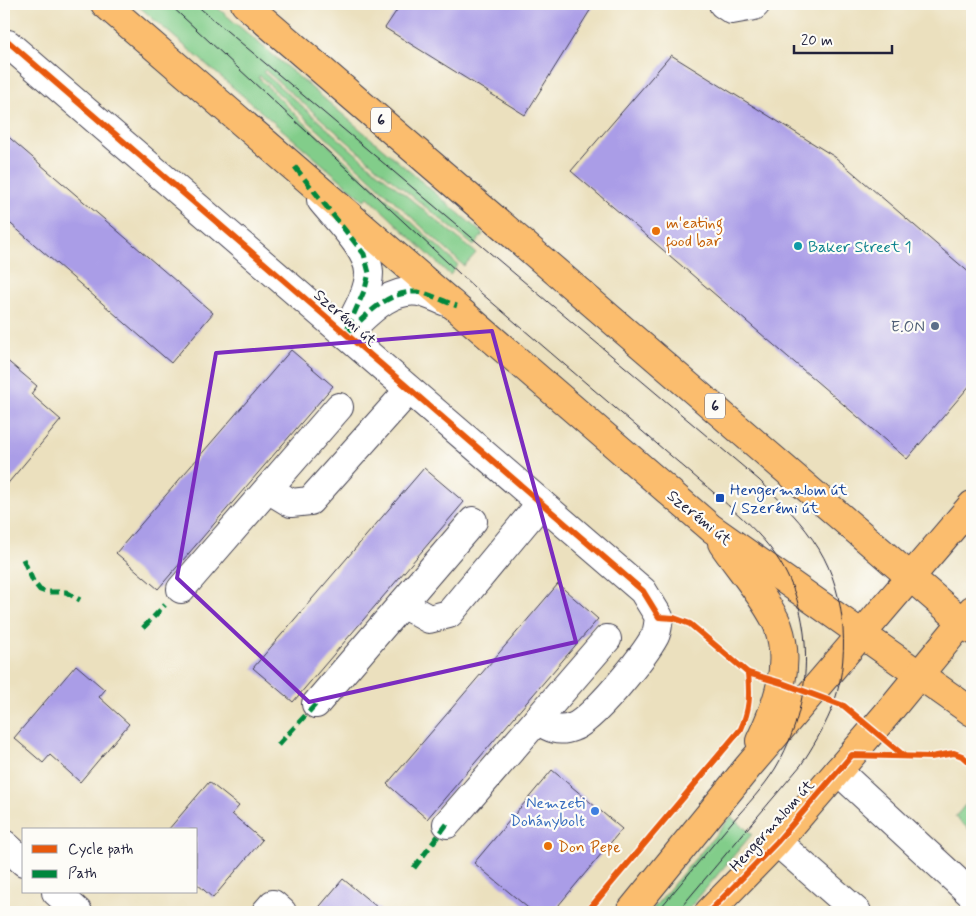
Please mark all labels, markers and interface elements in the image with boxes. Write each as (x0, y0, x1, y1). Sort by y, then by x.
scale bar (794, 22, 891, 54)
text: 20 m (801, 31, 833, 51)
road number: 6 (371, 108, 391, 132)
place label: m'eating food bar (666, 213, 723, 254)
marker: m'eating food bar (650, 225, 662, 237)
place label: Baker Street 1 (808, 237, 912, 258)
marker: Baker Street 1 (792, 240, 804, 252)
street label: Szerémi út (309, 285, 382, 352)
place label: E.ON (891, 317, 925, 338)
marker: E.ON (929, 320, 941, 332)
road number: 6 (705, 394, 725, 418)
place label: Hengermalom út / Szerémi út (730, 480, 848, 519)
street label: Szerémi út (662, 486, 736, 551)
marker: Hengermalom út / Szerémi út (714, 492, 726, 504)
street label: Hengermalom út (725, 775, 820, 877)
place label: Nemzeti Dohánybolt (510, 793, 585, 832)
marker: Nemzeti Dohánybolt (589, 805, 601, 817)
legend (22, 828, 198, 894)
place label: Don Pepe (558, 837, 621, 858)
text: Cycle path (68, 840, 133, 860)
marker: Don Pepe (542, 840, 554, 852)
text: Path (68, 864, 97, 884)

